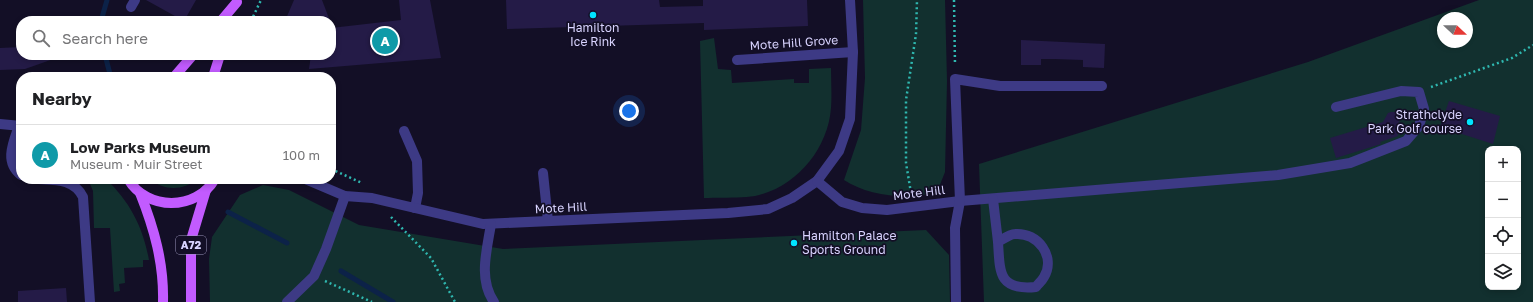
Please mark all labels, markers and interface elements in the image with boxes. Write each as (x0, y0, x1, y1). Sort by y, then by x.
marker: Hamilton Ice Rink (588, 10, 598, 20)
north arrow (1437, 12, 1473, 48)
search box (16, 16, 336, 60)
place label: Hamilton Ice Rink (567, 20, 619, 49)
pin: A (372, 26, 398, 56)
icon: search (30, 27, 52, 49)
text: Search here (62, 29, 148, 47)
street label: Mote Hill Grove (749, 32, 839, 53)
text: Nearby (32, 88, 92, 109)
your location (619, 101, 639, 121)
place label: Strathclyde Park Golf course (1367, 107, 1462, 136)
marker: Strathclyde Park Golf course (1465, 117, 1475, 127)
text: Low Parks Museum (70, 138, 210, 156)
map controls (1485, 146, 1521, 290)
button: + (1485, 146, 1521, 182)
text: A (40, 147, 50, 163)
text: 100 m (283, 147, 320, 163)
text: Museum · Muir Street (70, 156, 203, 172)
street label: Mote Hill (892, 182, 946, 203)
button: − (1485, 182, 1521, 218)
street label: Mote Hill (534, 199, 588, 216)
button: locate (1485, 218, 1521, 254)
place label: Hamilton Palace Sports Ground (802, 228, 896, 257)
road number: A72 (176, 236, 206, 254)
marker: Hamilton Palace Sports Ground (789, 238, 799, 248)
button: layers (1485, 254, 1521, 290)

